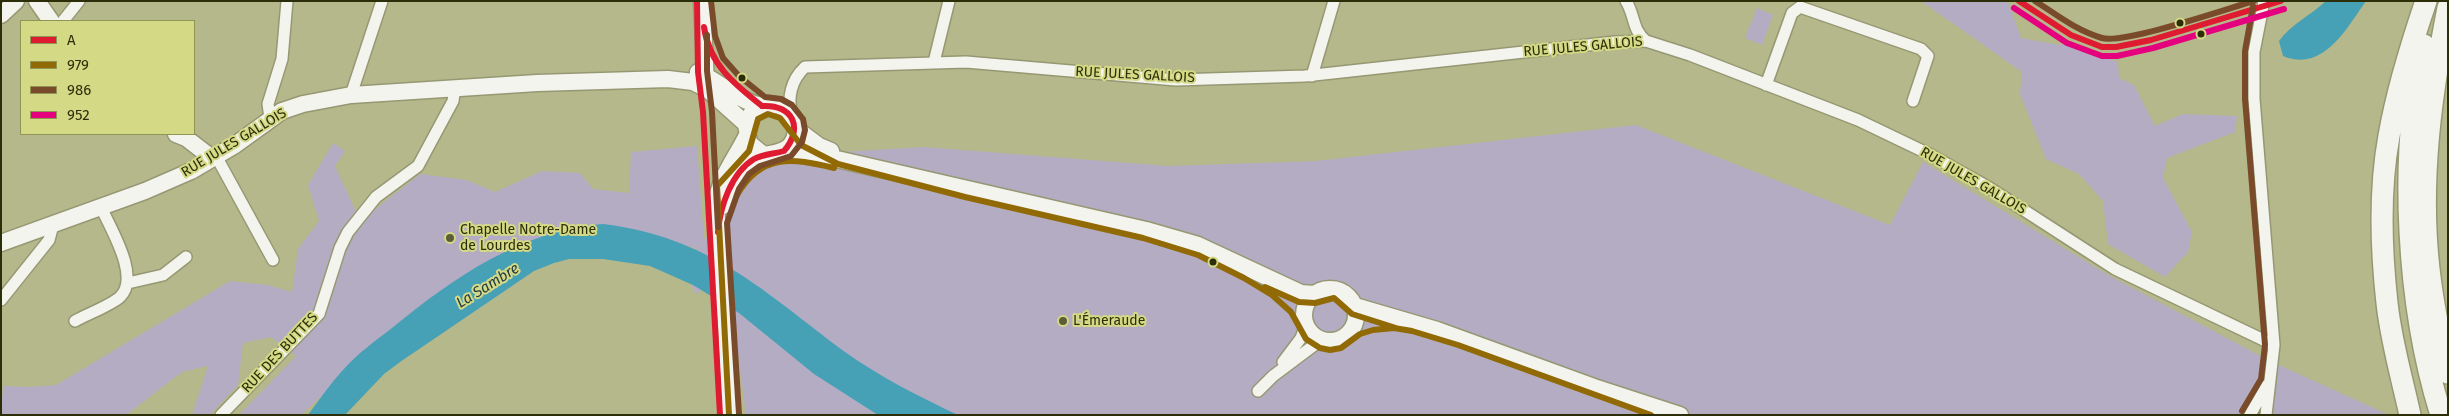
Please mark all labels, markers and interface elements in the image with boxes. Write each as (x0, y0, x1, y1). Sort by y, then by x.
unlabelled marker (2175, 18, 2185, 28)
legend (20, 20, 195, 135)
unlabelled marker (2196, 29, 2206, 39)
text: A (67, 31, 76, 49)
street label: RUE JULES GALLOIS (1523, 33, 1643, 61)
text: 979 (67, 56, 89, 74)
street label: RUE JULES GALLOIS (1075, 63, 1195, 87)
unlabelled marker (737, 73, 747, 83)
text: 986 (67, 81, 91, 99)
street label: RUE JULES GALLOIS (178, 105, 290, 181)
text: 952 (67, 106, 90, 124)
street label: RUE JULES GALLOIS (1917, 144, 2029, 218)
place label: Chapelle Notre-Dame de Lourdes (460, 222, 596, 254)
marker: Chapelle Notre-Dame de Lourdes (444, 232, 456, 244)
unlabelled marker (1208, 257, 1218, 267)
water label: La Sambre (453, 260, 523, 312)
street label: RUE DES BUTTES (238, 309, 322, 397)
place label: L'Émeraude (1073, 313, 1145, 329)
marker: L'Émeraude (1057, 315, 1069, 327)

